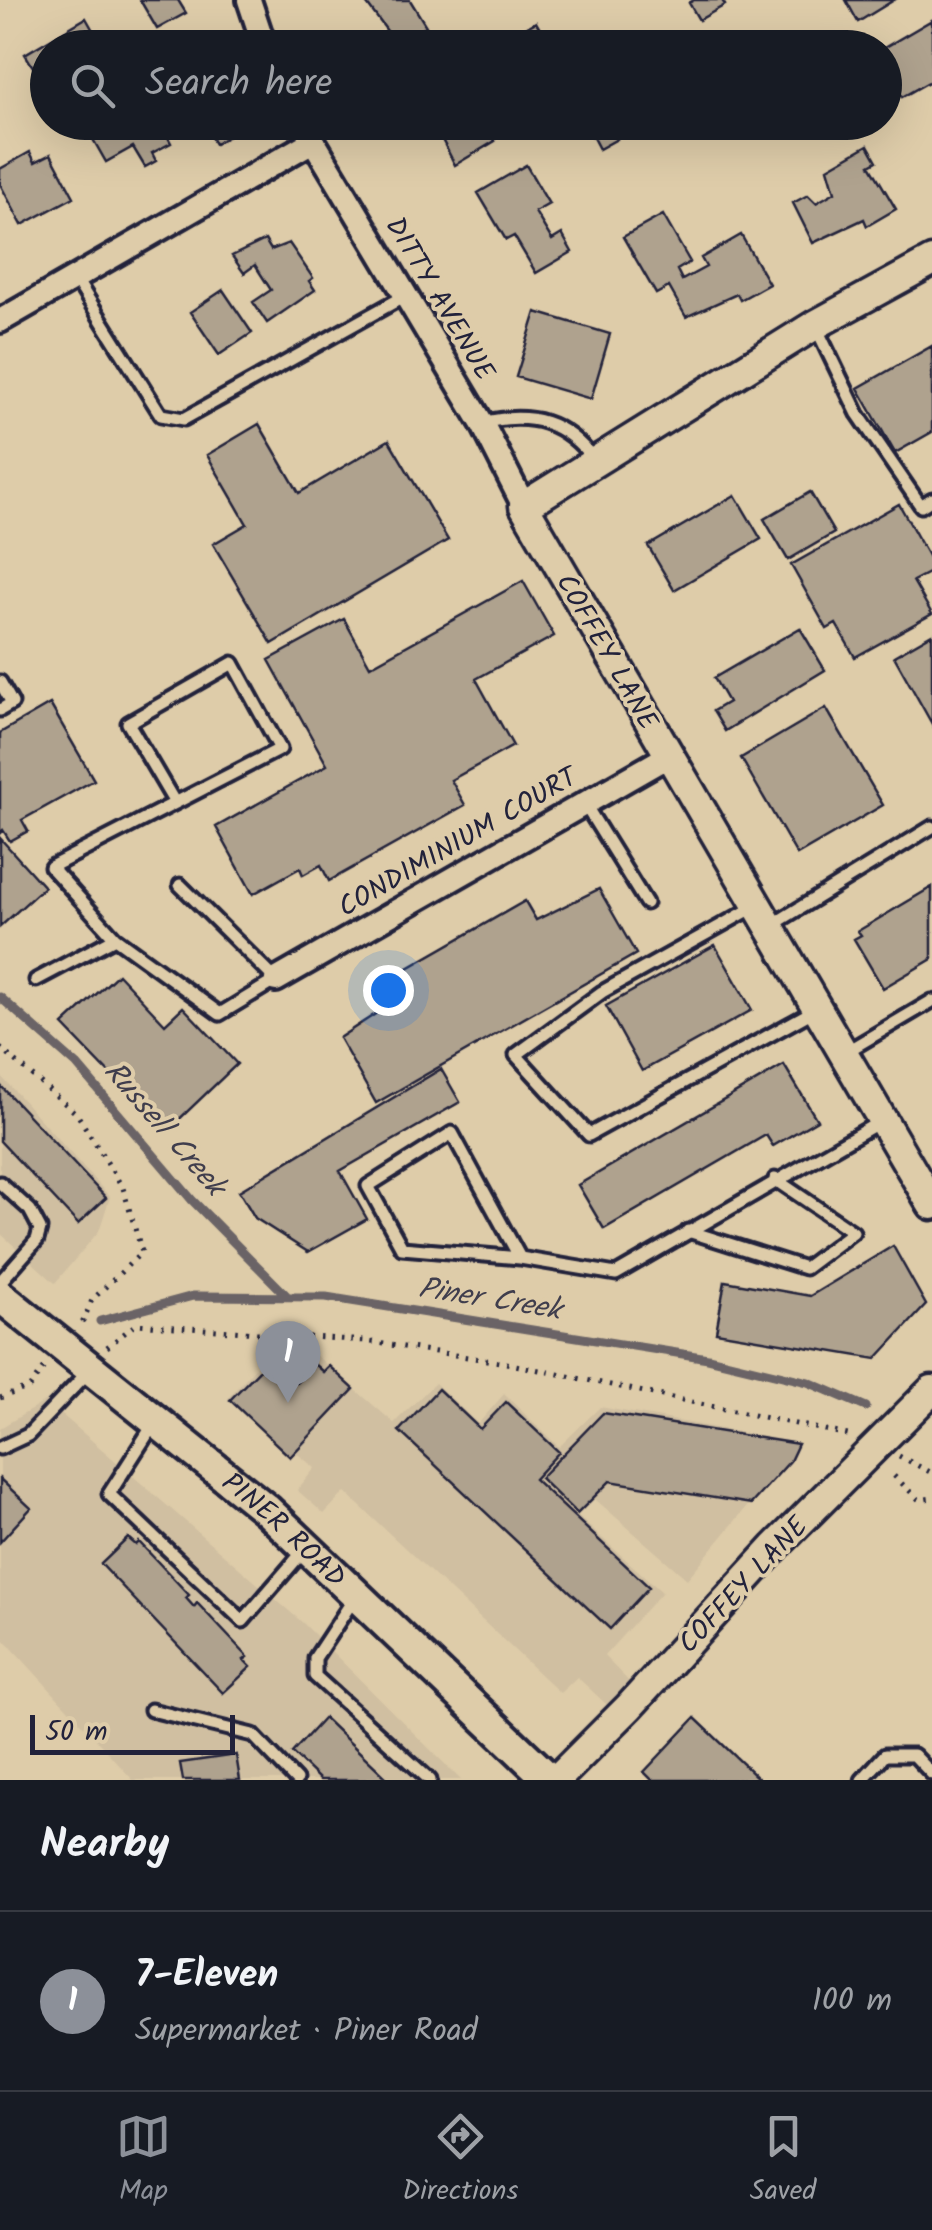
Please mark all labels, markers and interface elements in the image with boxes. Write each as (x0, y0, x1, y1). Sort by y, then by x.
search box (30, 30, 902, 140)
text: Search here (145, 55, 332, 115)
icon: search (65, 58, 120, 113)
street label: DITTY AVENUE (372, 209, 506, 390)
street label: COFFEY LANE (543, 565, 669, 740)
street label: CONDIMINIUM COURT (330, 755, 588, 930)
your location (363, 965, 414, 1016)
water label: Russell Creek (91, 1051, 239, 1211)
water label: Piner Creek (415, 1265, 568, 1336)
pin: 1 (256, 1320, 320, 1403)
street label: PINER ROAD (211, 1462, 356, 1600)
street label: COFFEY LANE (668, 1506, 820, 1665)
scale bar (30, 1710, 235, 1754)
text: 50 m (45, 1710, 108, 1755)
text: Nearby (40, 1812, 169, 1879)
text: 7-Eleven (135, 1946, 278, 2006)
text: 1 (68, 1976, 77, 2027)
text: 100 m (812, 1976, 892, 2027)
text: Supermarket · Piner Road (135, 2006, 478, 2057)
tab: Map (116, 2109, 171, 2214)
tab: Directions (402, 2109, 518, 2214)
tab: Saved (750, 2109, 816, 2214)

